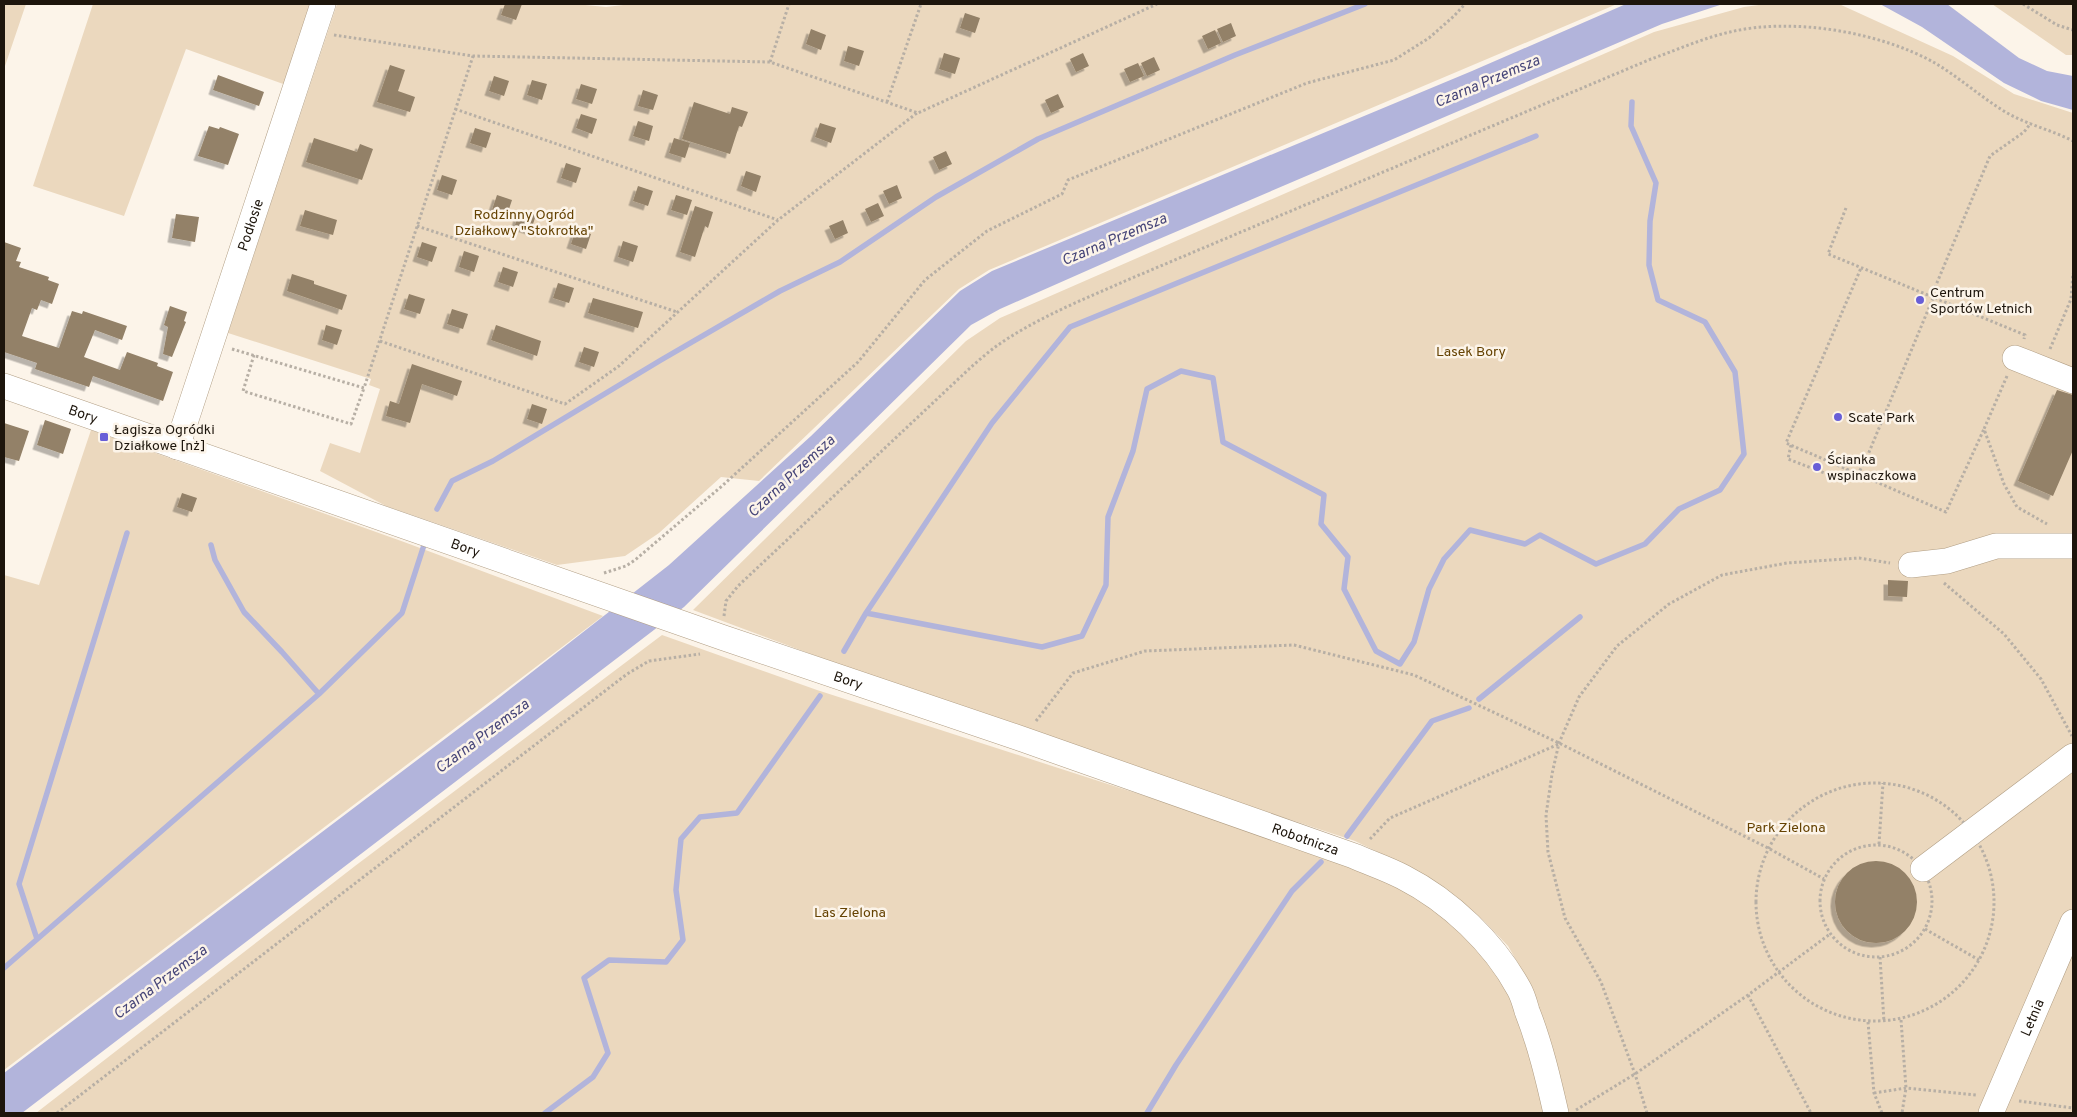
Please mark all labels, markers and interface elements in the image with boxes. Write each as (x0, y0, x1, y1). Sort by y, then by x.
water label: Czarna Przemsza (1432, 52, 1543, 113)
street label: Podłosie (235, 197, 268, 253)
park label: Rodzinny Ogród Działkowy "Stokrotka" (455, 207, 593, 240)
water label: Czarna Przemsza (1059, 210, 1170, 271)
place label: Centrum Sportów Letnich (1930, 285, 2032, 318)
marker: Centrum Sportów Letnich (1914, 294, 1926, 306)
park label: Lasek Bory (1436, 344, 1506, 361)
street label: Bory (66, 402, 100, 428)
place label: Scate Park (1848, 410, 1915, 427)
marker: Scate Park (1832, 411, 1844, 423)
place label: Łagisza Ogródki Działkowe [nż] (114, 422, 215, 455)
marker: Łagisza Ogródki Działkowe [nż] (98, 431, 110, 443)
water label: Czarna Przemsza (744, 432, 840, 522)
place label: Ścianka wspinaczkowa (1827, 451, 1916, 485)
marker: Ścianka wspinaczkowa (1811, 461, 1823, 473)
street label: Bory (448, 536, 482, 562)
street label: Bory (831, 669, 865, 694)
water label: Czarna Przemsza (432, 696, 534, 779)
park label: Park Zielona (1746, 820, 1826, 837)
street label: Robotnicza (1269, 821, 1341, 860)
park label: Las Zielona (814, 905, 886, 922)
water label: Czarna Przemsza (110, 942, 212, 1025)
street label: Letnia (2018, 997, 2049, 1039)

